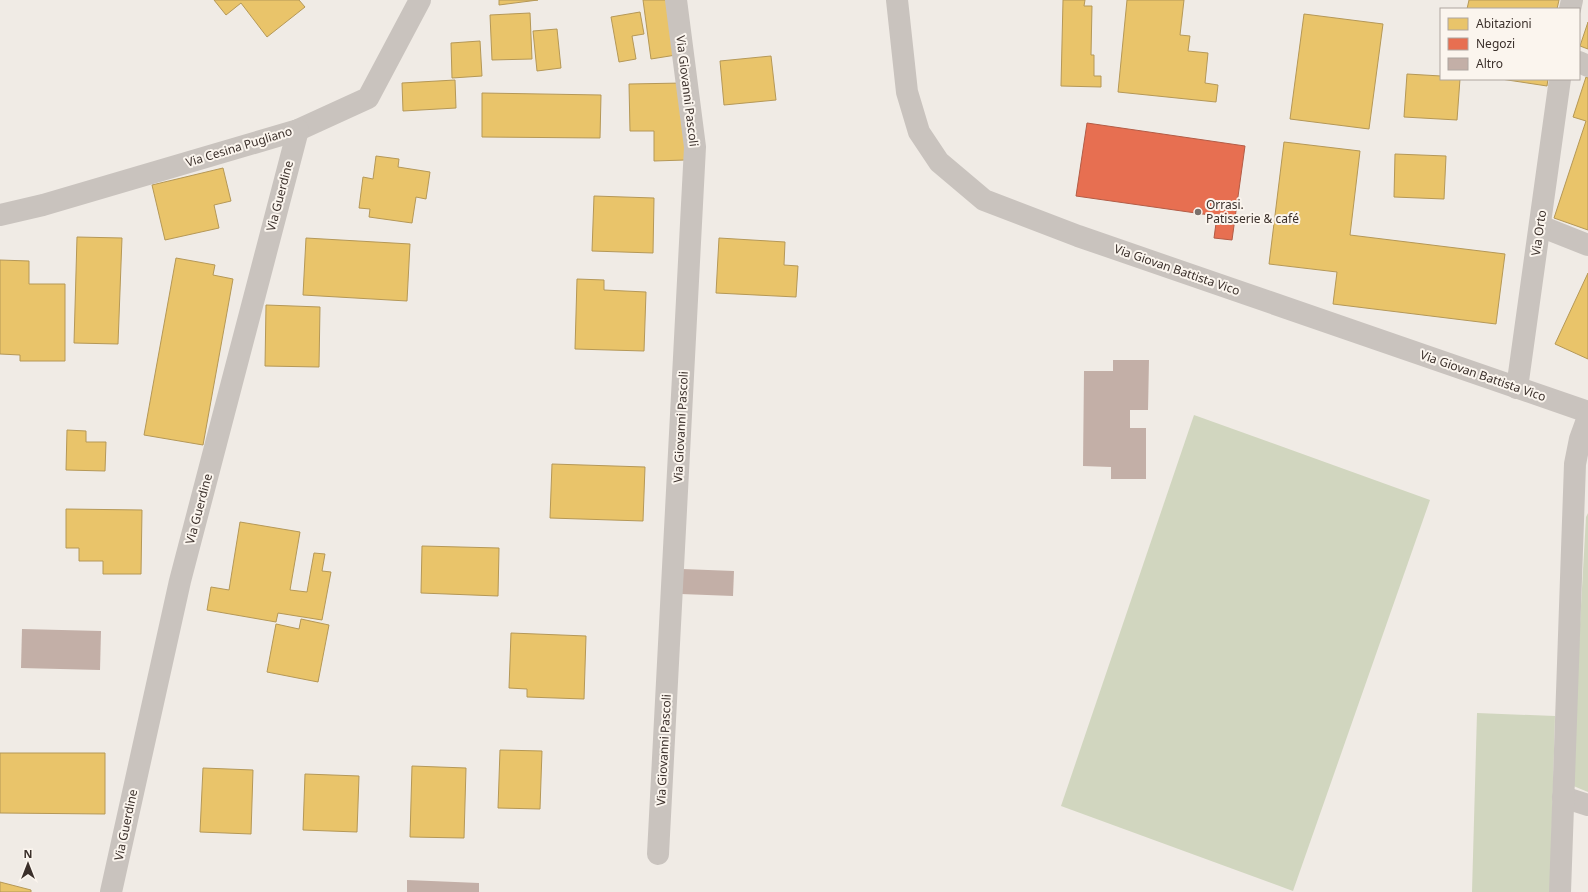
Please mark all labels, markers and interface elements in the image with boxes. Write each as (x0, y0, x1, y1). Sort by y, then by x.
legend (1440, 8, 1580, 80)
text: Abitazioni (1476, 15, 1532, 32)
street label: Via Giovanni Pascoli (672, 34, 703, 147)
text: Negozi (1476, 35, 1515, 52)
text: Altro (1476, 55, 1503, 72)
street label: Via Cesina Pugliano (184, 122, 294, 171)
street label: Via Guerdine (262, 158, 297, 233)
place label: Orrasi. Patisserie & café (1206, 196, 1299, 227)
marker: Orrasi. Patisserie & café (1193, 207, 1203, 217)
street label: Via Orto (1527, 209, 1550, 257)
street label: Via Giovan Battista Vico (1112, 240, 1242, 299)
street label: Via Giovan Battista Vico (1418, 346, 1548, 405)
street label: Via Giovanni Pascoli (669, 371, 692, 483)
street label: Via Guerdine (181, 471, 216, 546)
street label: Via Giovanni Pascoli (652, 694, 675, 806)
street label: Via Guerdine (110, 787, 141, 862)
north arrow (8, 844, 48, 884)
text: N (24, 846, 32, 861)

